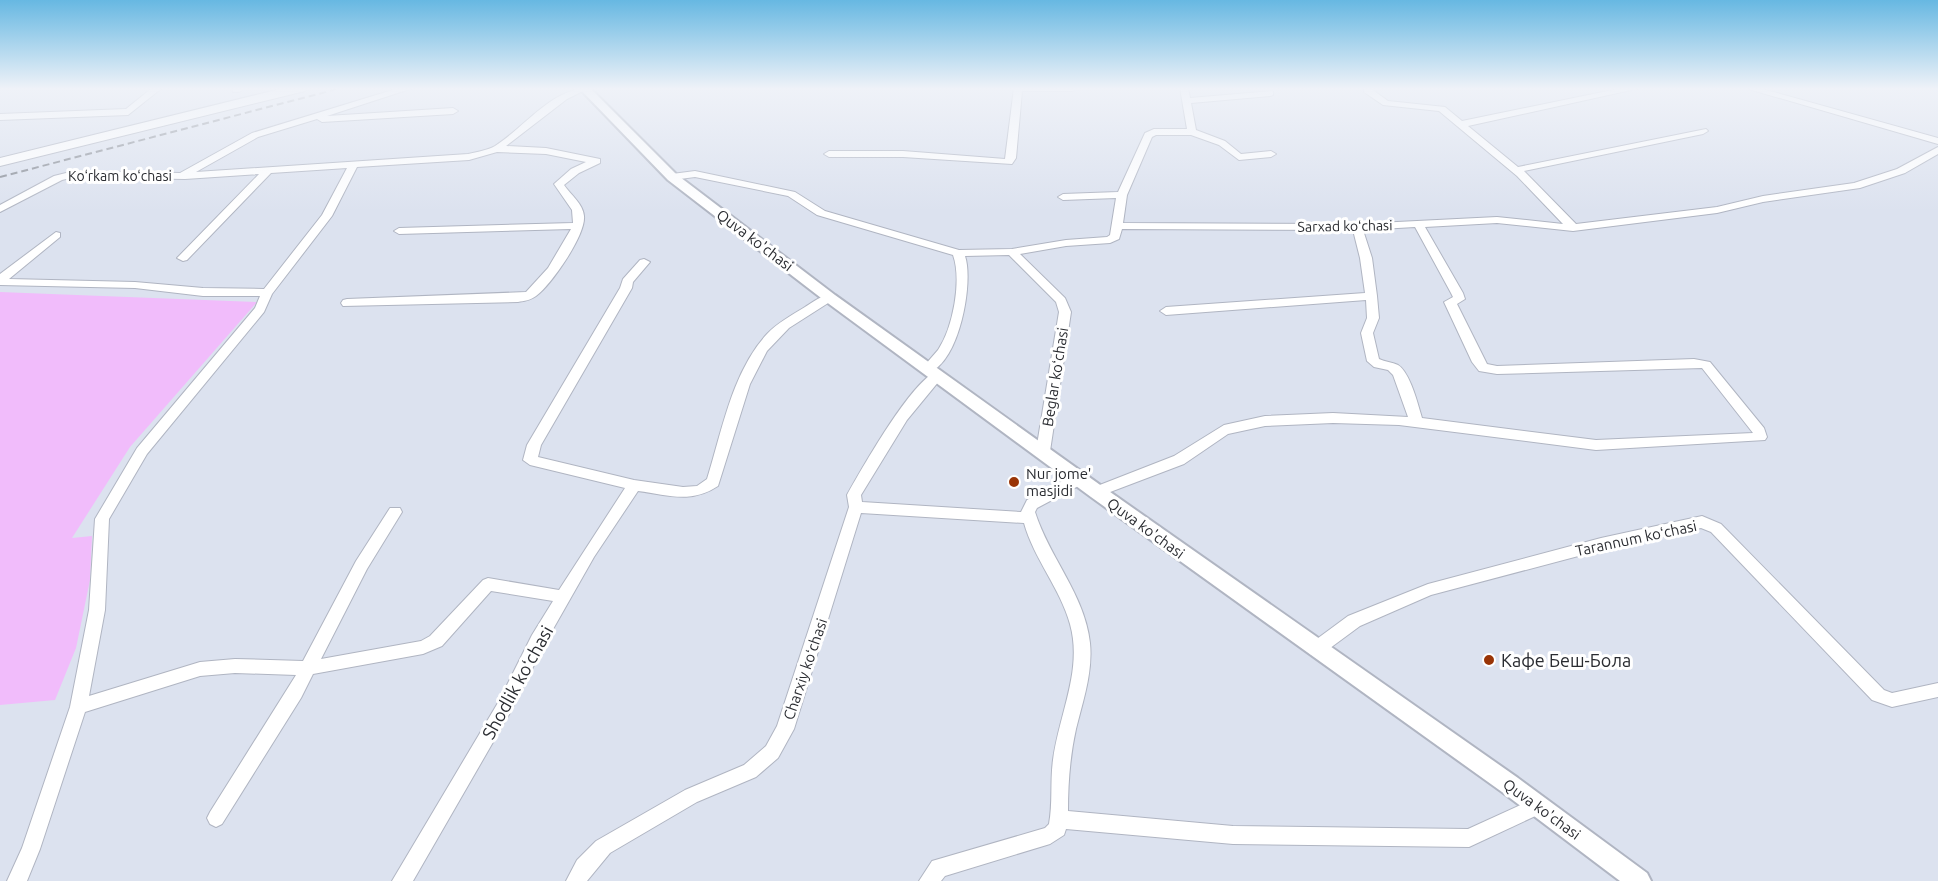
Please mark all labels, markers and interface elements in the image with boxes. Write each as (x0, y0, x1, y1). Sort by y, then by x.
street label: Koʻrkam koʻchasi (68, 168, 172, 184)
street label: Quva ko'chasi (713, 206, 797, 274)
street label: Sarxad koʻchasi (1297, 217, 1393, 235)
street label: Beglar koʻchasi (1039, 326, 1071, 428)
place label: Nur jome' masjidi (1026, 465, 1091, 499)
marker: Nur jome' masjidi (1007, 475, 1021, 489)
street label: Quva ko'chasi (1104, 494, 1188, 562)
street label: Tarannum koʻchasi (1574, 517, 1698, 559)
street label: Charxiy koʻchasi (780, 616, 830, 722)
street label: Shodlik koʻchasi (478, 622, 556, 742)
place label: Кафе Беш-Бола (1501, 650, 1631, 670)
marker: Кафе Беш-Бола (1482, 653, 1496, 667)
street label: Quva ko'chasi (1500, 775, 1584, 843)

